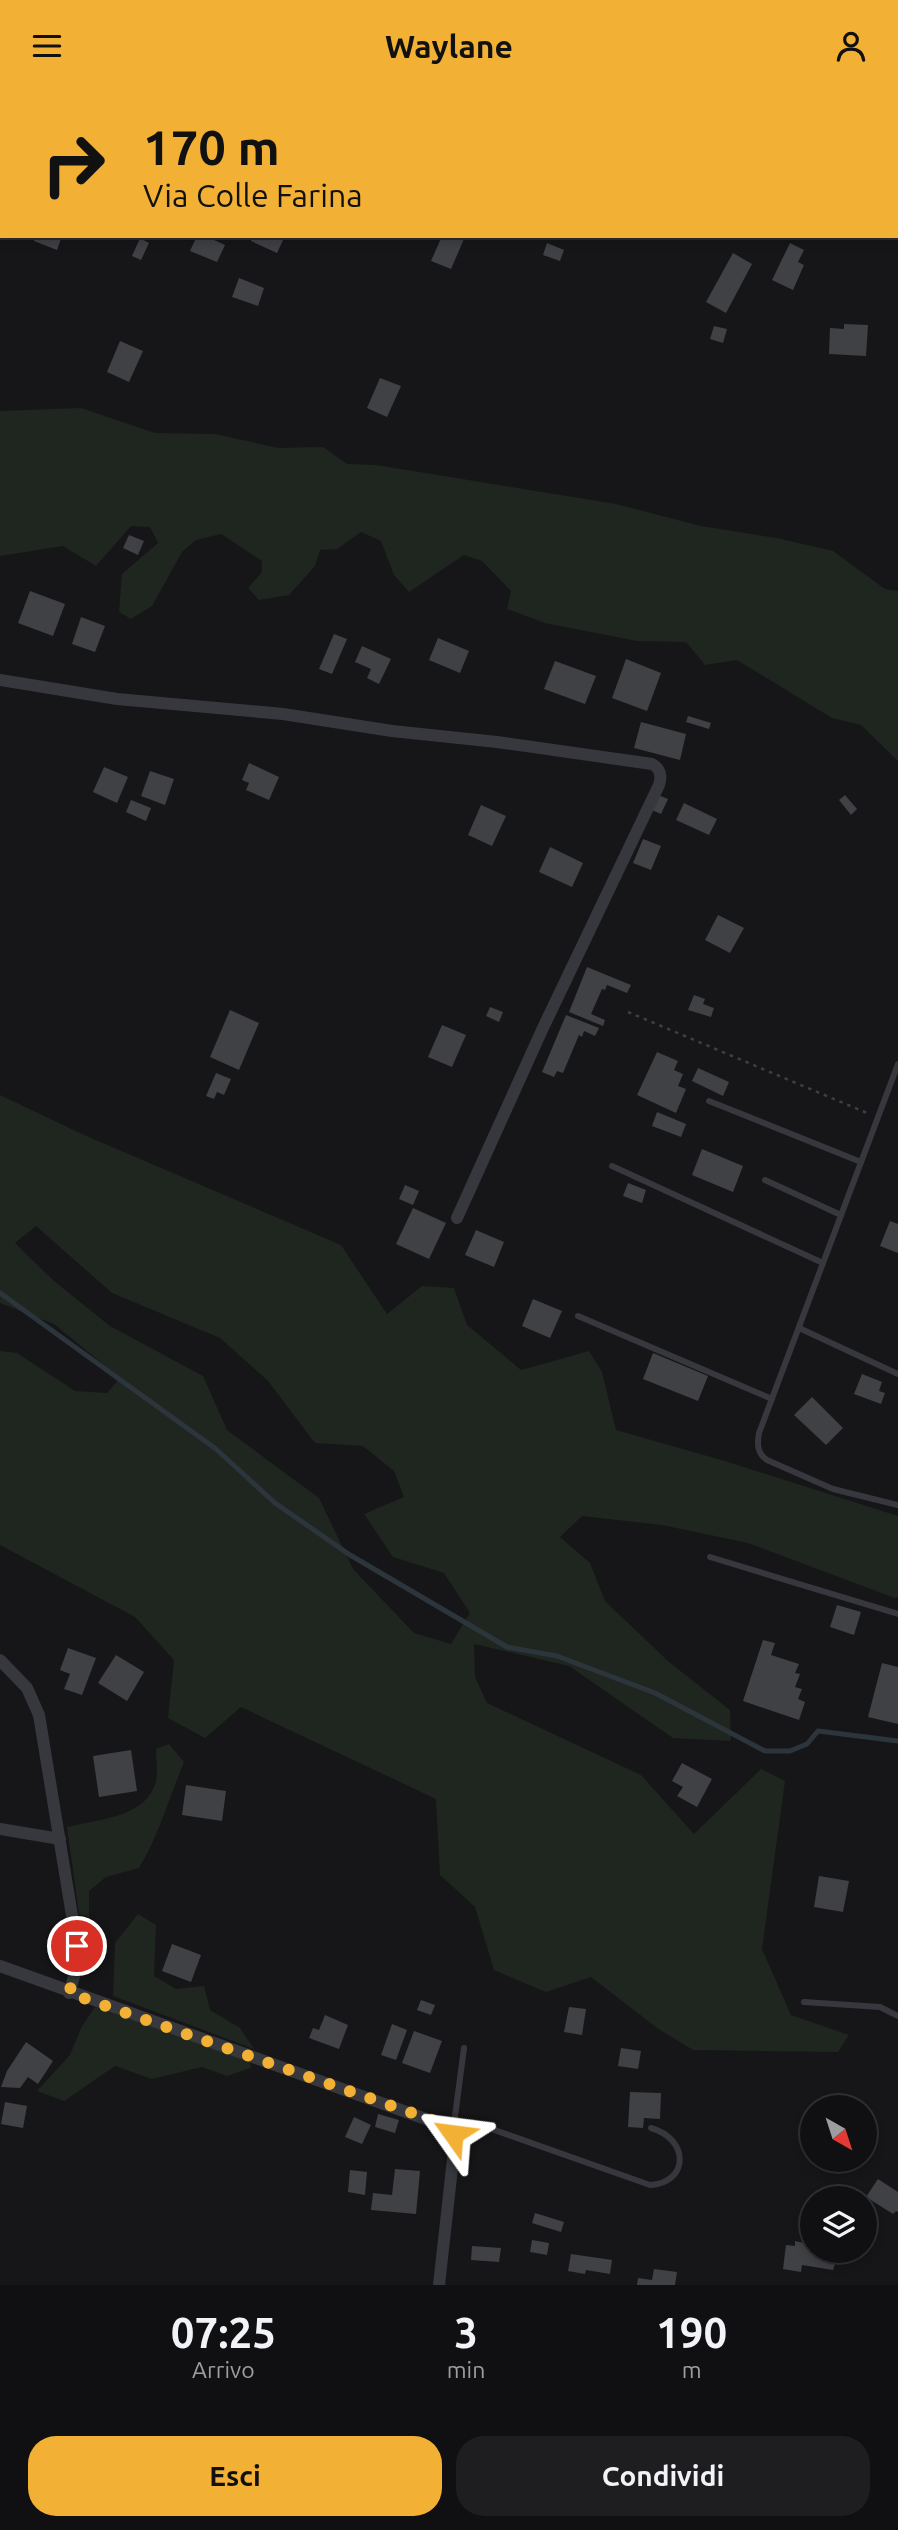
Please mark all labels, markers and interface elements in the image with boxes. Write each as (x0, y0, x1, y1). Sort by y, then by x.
icon: menu (28, 27, 66, 65)
icon: person (832, 27, 870, 65)
text: Waylane (385, 28, 513, 64)
icon: right (28, 119, 119, 210)
text: 170 m (143, 119, 280, 174)
text: Via Colle Farina (143, 177, 363, 213)
pin (47, 1916, 107, 1976)
icon: arrive (58, 1927, 96, 1965)
north arrow (800, 2095, 877, 2172)
map controls (800, 2095, 877, 2263)
position arrow (416, 2097, 490, 2171)
button: layers (800, 2186, 877, 2263)
text: 07:25 (171, 2309, 276, 2356)
text: 3 (454, 2309, 478, 2356)
text: 190 (656, 2309, 727, 2356)
text: Arrivo (192, 2357, 255, 2382)
text: min (447, 2357, 485, 2382)
text: m (682, 2357, 702, 2382)
button: Esci (28, 2436, 442, 2516)
button: Condividi (456, 2436, 870, 2516)

